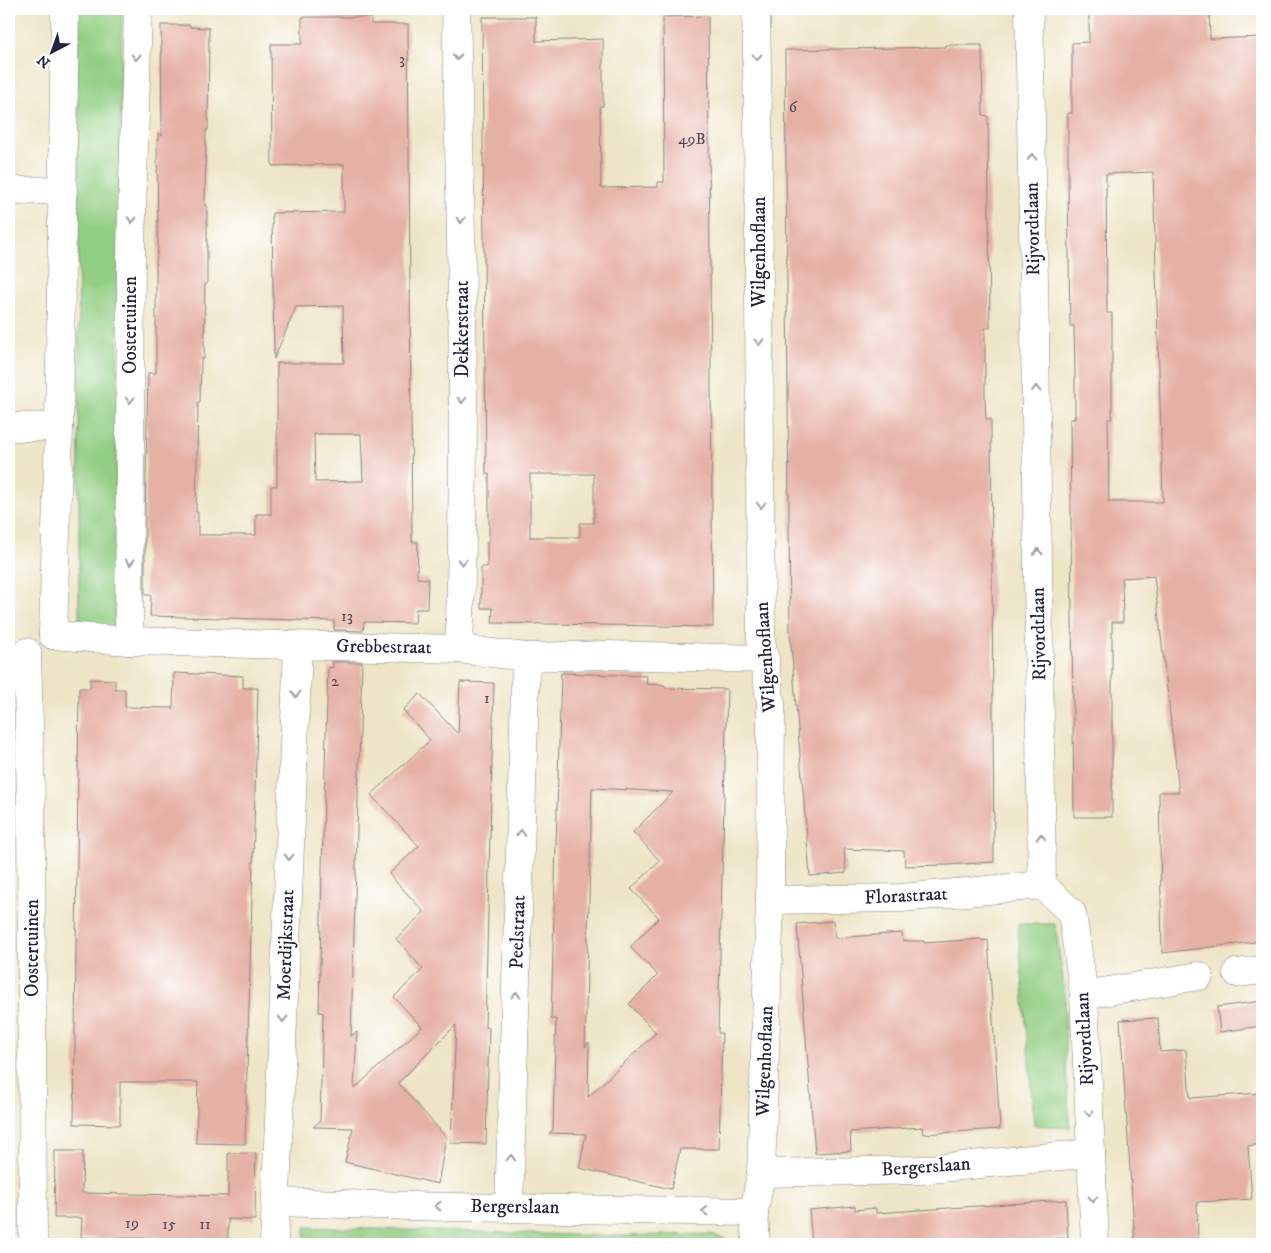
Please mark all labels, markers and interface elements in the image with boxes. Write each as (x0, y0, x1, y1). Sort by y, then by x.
north arrow (28, 28, 78, 78)
house number: 3 (399, 49, 405, 69)
text: N (34, 50, 54, 72)
one-way arrow (131, 54, 142, 62)
one-way arrow (452, 54, 462, 62)
one-way arrow (752, 54, 762, 62)
house number: 6 (789, 97, 798, 117)
house number: 49B (678, 129, 706, 149)
one-way arrow (1027, 152, 1037, 160)
street label: Rijvordtlaan (1021, 182, 1045, 276)
street label: Wilgenhoflaan (748, 196, 771, 308)
one-way arrow (126, 216, 137, 224)
one-way arrow (456, 216, 466, 224)
street label: Oostertuinen (119, 276, 142, 374)
street label: Dekkerstraat (451, 280, 474, 378)
one-way arrow (754, 339, 764, 347)
one-way arrow (1031, 385, 1041, 392)
one-way arrow (125, 396, 135, 404)
one-way arrow (457, 396, 467, 404)
one-way arrow (756, 502, 766, 509)
one-way arrow (1033, 547, 1043, 555)
one-way arrow (125, 559, 135, 567)
one-way arrow (457, 559, 467, 567)
street label: Rijvordtlaan (1027, 587, 1051, 681)
street label: Wilgenhoflaan (751, 601, 781, 714)
house number: 13 (341, 606, 353, 626)
street label: Grebbestraat (336, 635, 432, 659)
house number: 2 (331, 671, 339, 691)
house number: 1 (484, 688, 490, 708)
one-way arrow (291, 691, 301, 699)
one-way arrow (515, 829, 526, 837)
one-way arrow (1036, 832, 1046, 840)
one-way arrow (284, 853, 295, 861)
street label: Florastraat (864, 882, 948, 910)
street label: Moerdijkstraat (273, 889, 299, 1001)
street label: Peelstraat (505, 895, 531, 969)
street label: Oostertuinen (21, 899, 44, 997)
one-way arrow (510, 991, 521, 999)
street label: Rijvordtlaan (1071, 991, 1099, 1086)
street label: Wilgenhoflaan (752, 1005, 778, 1118)
one-way arrow (277, 1015, 288, 1023)
one-way arrow (1084, 1110, 1094, 1118)
street label: Bergerslaan (881, 1152, 971, 1182)
one-way arrow (505, 1154, 516, 1162)
street label: Bergerslaan (470, 1195, 560, 1219)
one-way arrow (1087, 1195, 1098, 1203)
one-way arrow (434, 1201, 442, 1212)
one-way arrow (701, 1206, 709, 1216)
house number: 19 (125, 1213, 139, 1233)
house number: 15 (162, 1214, 176, 1234)
house number: 11 (199, 1214, 211, 1234)

